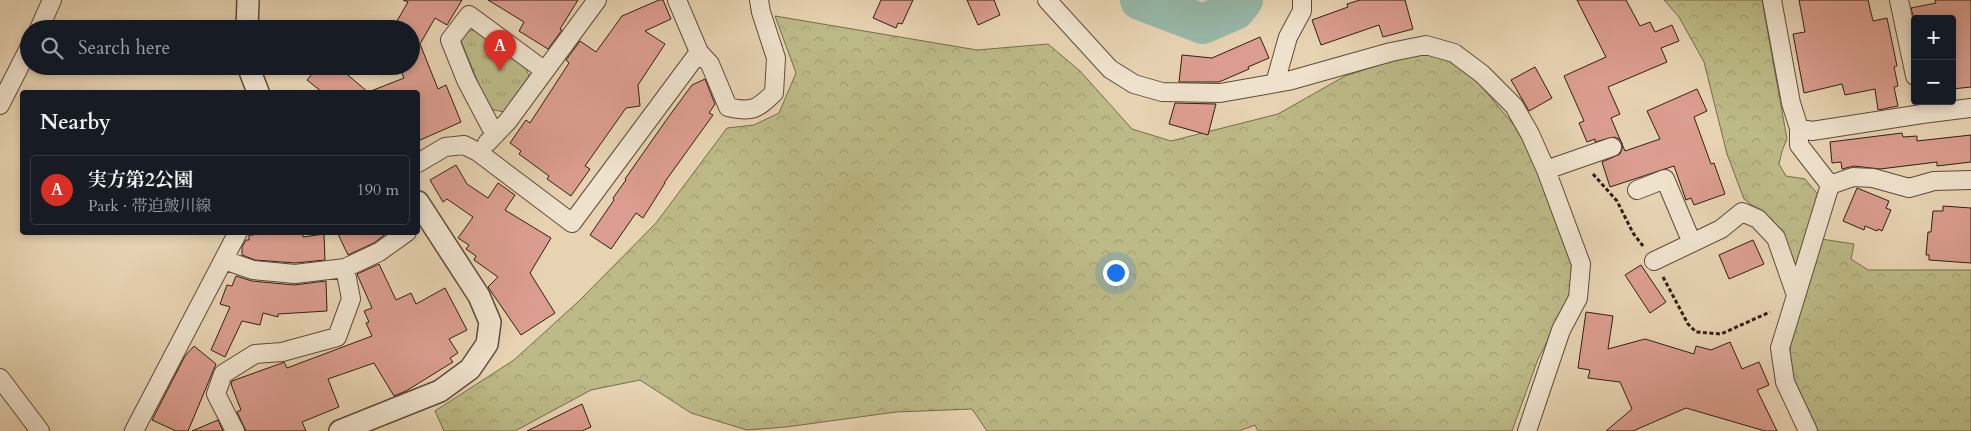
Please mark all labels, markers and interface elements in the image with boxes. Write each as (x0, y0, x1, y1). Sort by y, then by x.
map controls (1911, 15, 1956, 105)
button: + (1911, 15, 1956, 60)
search box (20, 20, 420, 75)
pin: A (484, 30, 516, 71)
icon: search (38, 34, 66, 62)
text: Search here (78, 35, 170, 61)
button: − (1911, 60, 1956, 105)
text: Nearby (40, 108, 111, 137)
text: 実方第2公園 (88, 167, 193, 193)
text: A (51, 179, 63, 201)
text: 190 m (357, 179, 399, 201)
text: Park · 帯迫皷川線 (88, 195, 211, 217)
your location (1103, 260, 1129, 286)

